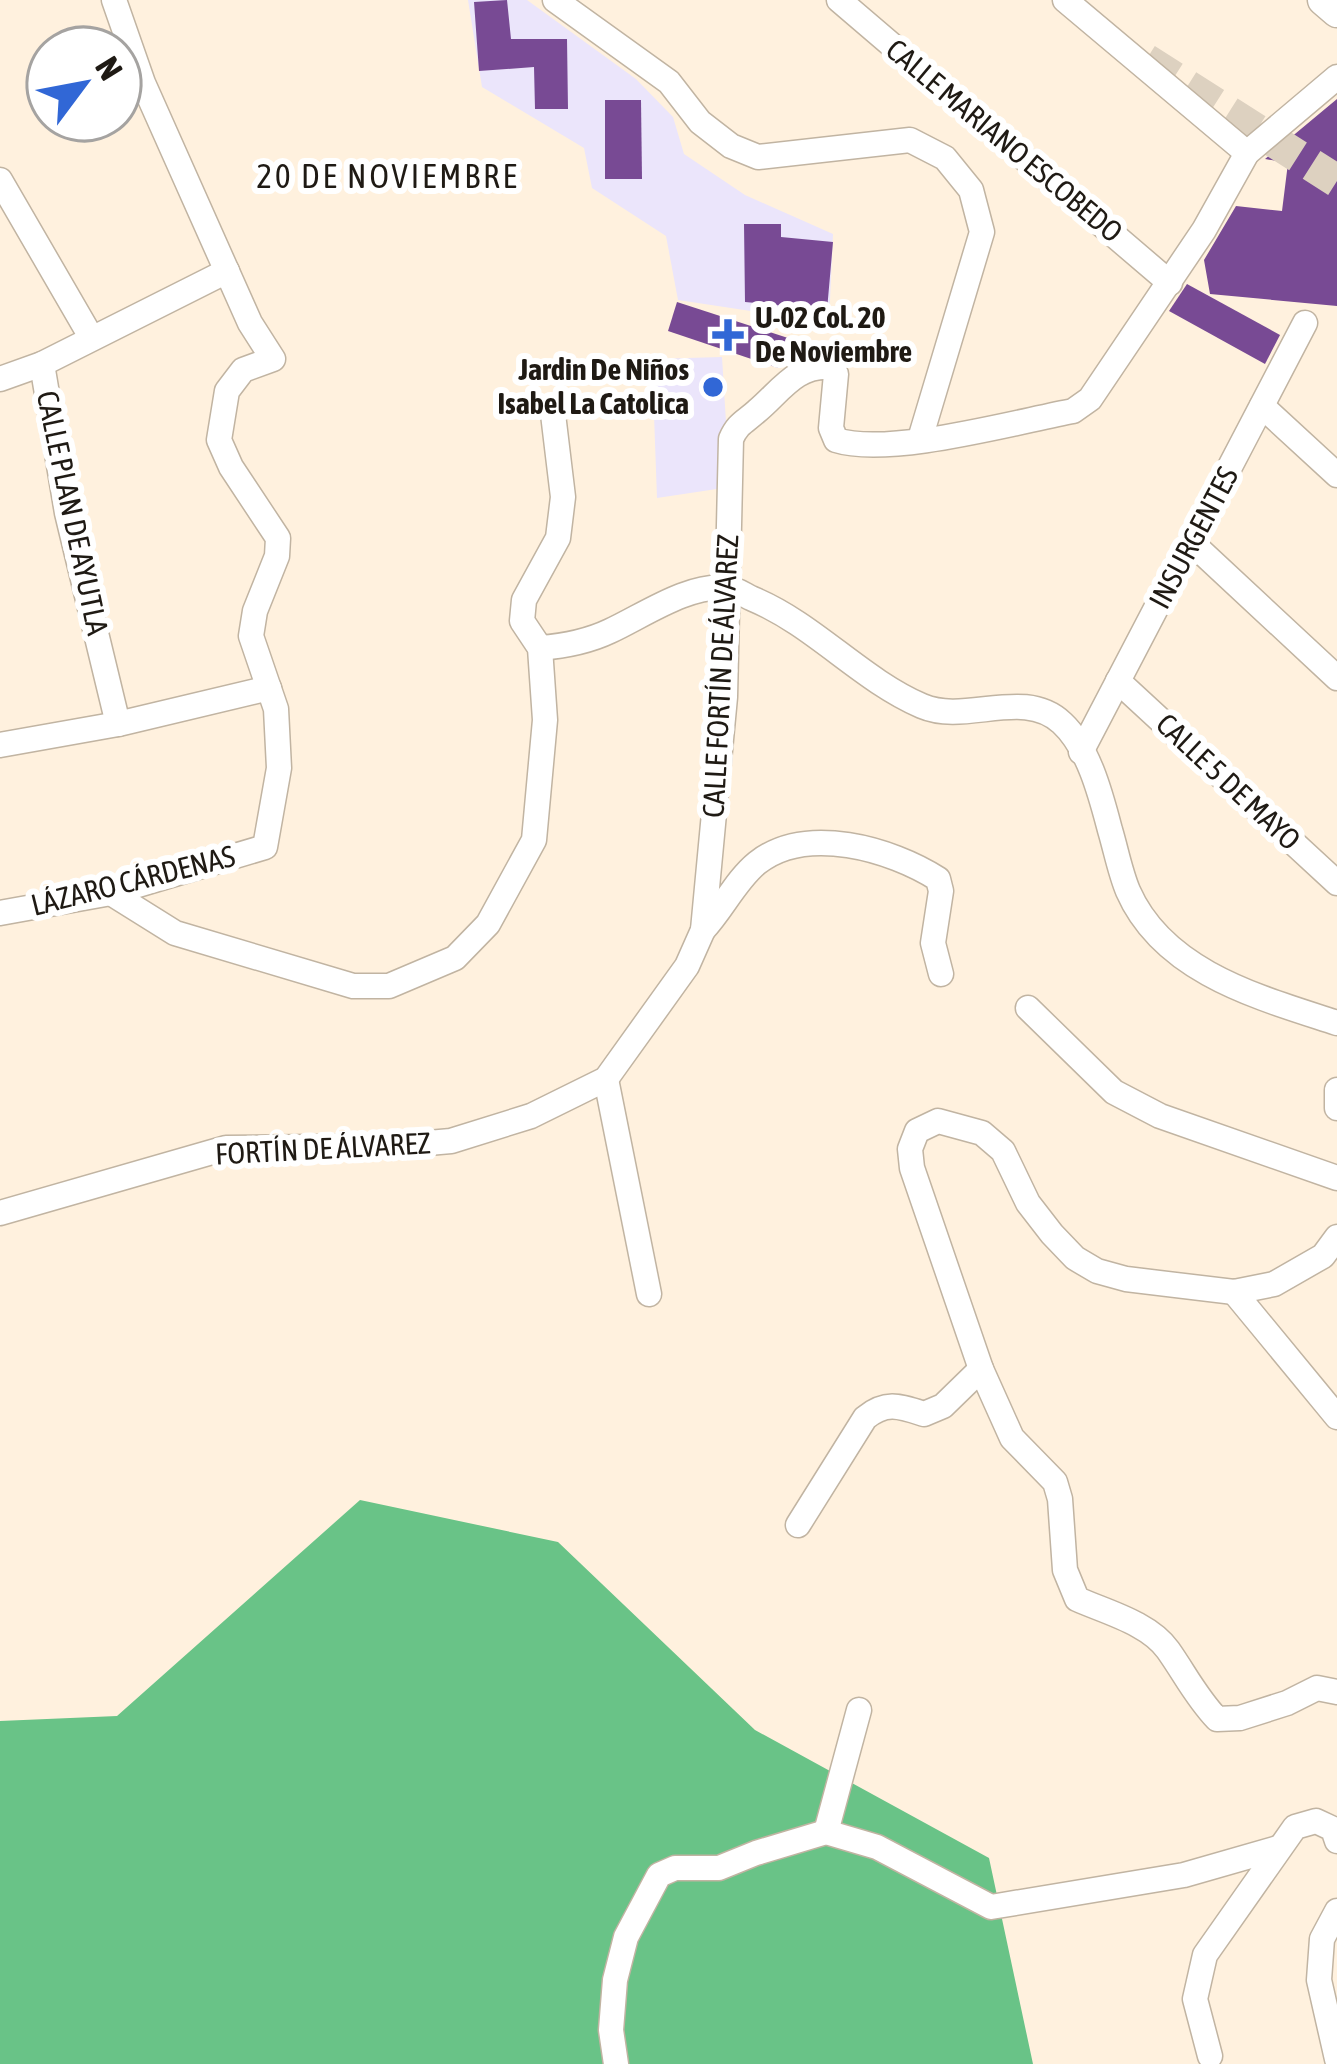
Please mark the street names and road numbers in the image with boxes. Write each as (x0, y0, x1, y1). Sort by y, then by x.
street label: CALLE MARIANO ESCOBEDO (880, 32, 1129, 249)
street label: CALLE PLAN DE AYUTLA (31, 388, 116, 638)
street label: INSURGENTES (1142, 461, 1245, 614)
street label: CALLE FORTÍN DE ÁLVAREZ (696, 533, 744, 819)
street label: CALLE 5 DE MAYO (1150, 706, 1307, 856)
street label: LÁZARO CÁRDENAS (27, 838, 238, 922)
street label: FORTÍN DE ÁLVAREZ (214, 1125, 432, 1171)

